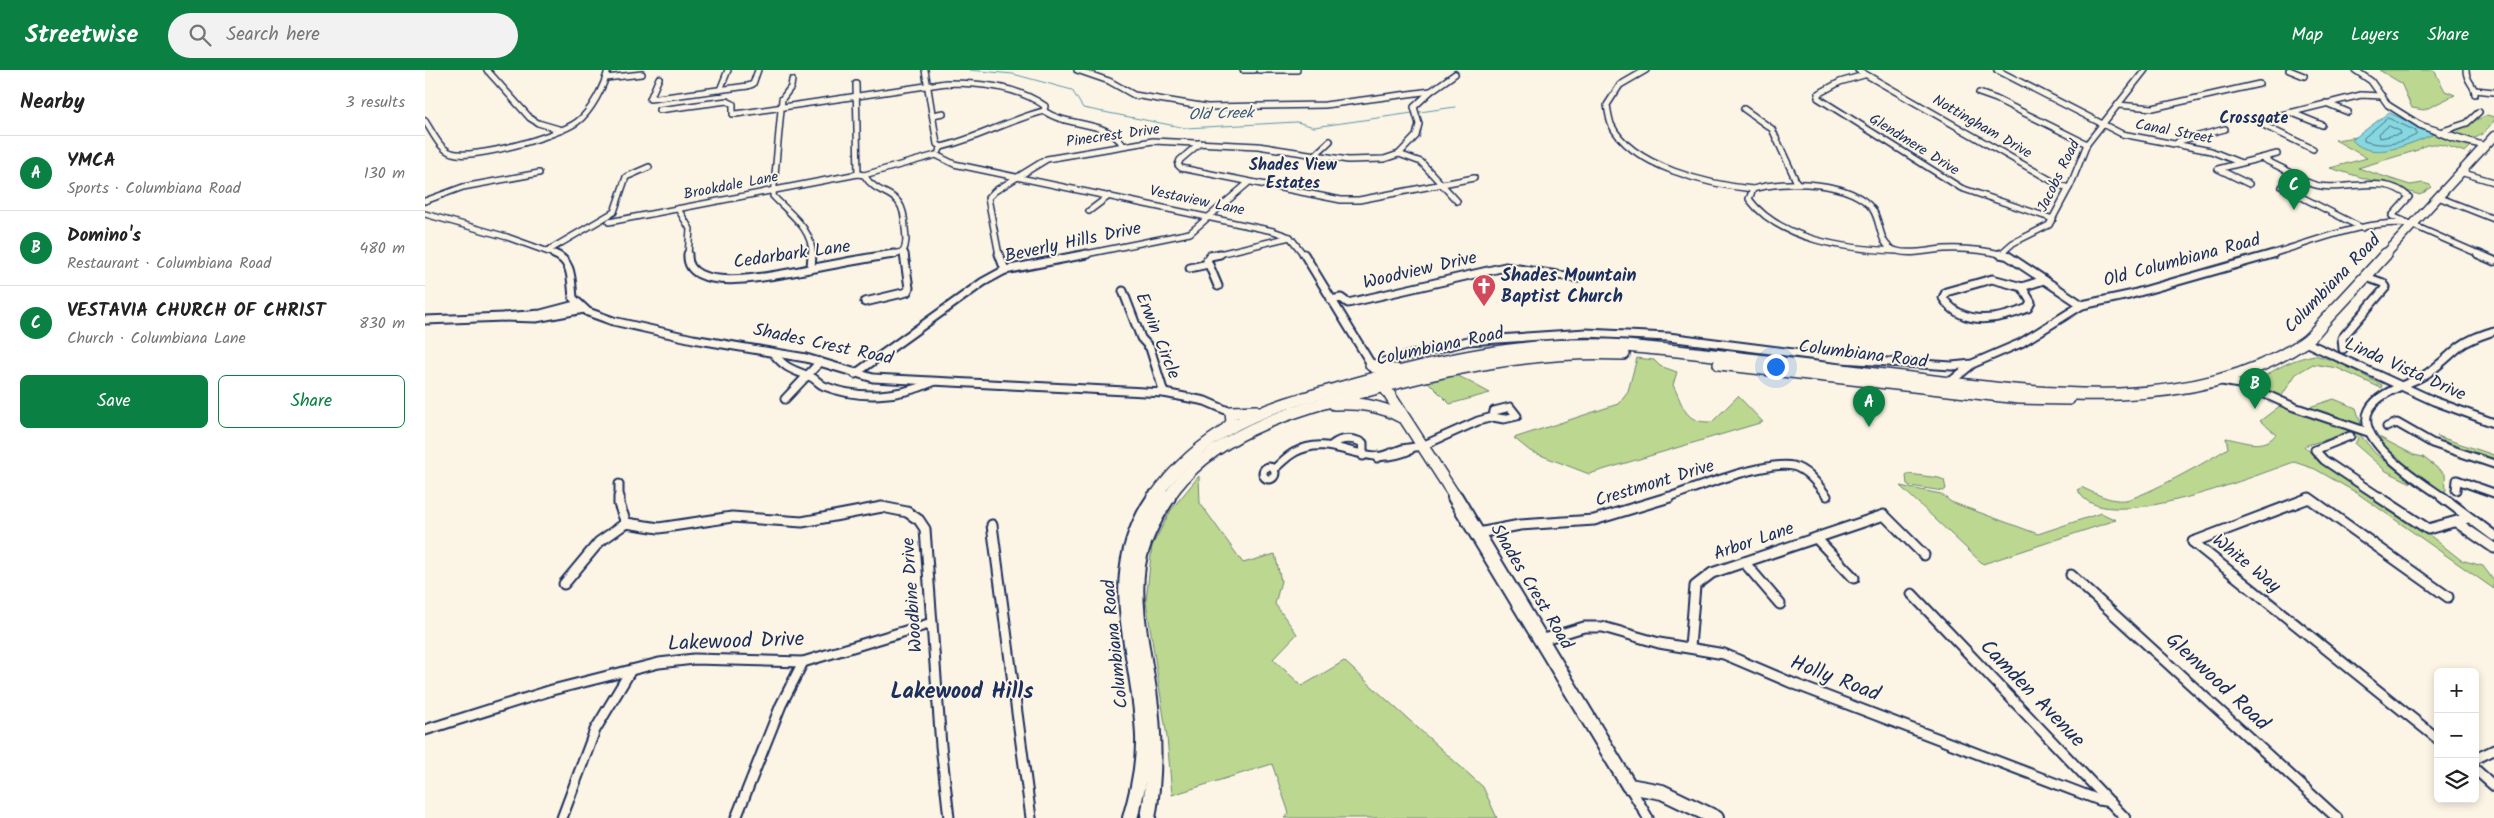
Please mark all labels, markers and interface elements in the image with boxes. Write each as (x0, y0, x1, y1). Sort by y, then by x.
search box (168, 13, 518, 58)
text: Streetwise (25, 16, 138, 55)
text: Search here (226, 20, 320, 50)
icon: search (186, 21, 214, 49)
text: Map (2292, 21, 2323, 50)
text: Layers (2351, 21, 2399, 50)
text: Share (2427, 21, 2469, 50)
text: Nearby (20, 86, 85, 119)
street label: Nottingham Drive (1928, 89, 2037, 165)
text: 3 results (346, 90, 405, 115)
water label: Old Creek (1188, 100, 1256, 128)
district label: Crossgate (2220, 106, 2289, 131)
street label: Glendmere Drive (1864, 108, 1964, 183)
street label: Canal Street (2133, 113, 2215, 151)
street label: Pinecrest Drive (1065, 118, 1162, 154)
street label: Jacobs Road (2031, 135, 2087, 216)
text: YMCA (67, 146, 116, 176)
district label: Shades View Estates (1249, 153, 1338, 196)
text: A (31, 161, 41, 186)
text: 130 m (364, 161, 405, 186)
street label: Brookdale Lane (682, 165, 781, 207)
pin: C (2278, 169, 2310, 210)
text: Sports · Columbiana Road (67, 176, 241, 201)
street label: Vestaview Lane (1147, 179, 1247, 223)
street label: Beverly Hills Drive (1002, 214, 1144, 272)
text: Domino's (67, 221, 141, 251)
street label: Old Columbiana Road (2100, 226, 2265, 296)
street label: Columbiana Road (2277, 226, 2389, 341)
street label: Cedarbark Lane (732, 232, 852, 278)
text: B (31, 236, 41, 261)
text: 480 m (359, 236, 405, 261)
street label: Woodview Drive (1360, 244, 1480, 298)
text: Restaurant · Columbiana Road (67, 251, 271, 276)
place label: Shades Mountain Baptist Church (1501, 262, 1637, 312)
church icon: Shades Mountain Baptist Church (1471, 273, 1497, 307)
street label: Erwin Circle (1126, 288, 1188, 384)
text: VESTAVIA CHURCH OF CHRIST (67, 296, 325, 326)
text: C (31, 311, 41, 336)
text: 830 m (359, 311, 405, 336)
street label: Shades Crest Road (750, 316, 897, 374)
street label: Columbiana Road (1373, 319, 1508, 375)
text: Church · Columbiana Lane (67, 326, 246, 351)
street label: Linda Vista Drive (2340, 330, 2470, 410)
street label: Columbiana Road (1797, 333, 1930, 377)
your location (1763, 354, 1789, 380)
pin: B (2239, 368, 2271, 409)
button: Save (20, 375, 208, 428)
button: Share (218, 375, 405, 428)
pin: A (1853, 386, 1885, 427)
street label: Crestmont Drive (1592, 452, 1718, 516)
street label: Arbor Lane (1710, 515, 1798, 569)
street label: Shades Crest Road (1482, 518, 1581, 656)
street label: White Way (2205, 527, 2287, 601)
street label: Woodbine Drive (895, 536, 931, 654)
street label: Columbiana Road (1095, 577, 1137, 710)
street label: Lakewood Drive (667, 623, 805, 661)
street label: Glenwood Road (2157, 625, 2277, 740)
street label: Camden Avenue (1971, 632, 2093, 756)
street label: Holly Road (1785, 647, 1885, 711)
map controls (2434, 668, 2479, 803)
button: + (2434, 668, 2479, 713)
district label: Lakewood Hills (891, 675, 1034, 710)
button: − (2434, 713, 2479, 758)
button: layers (2434, 758, 2479, 803)

